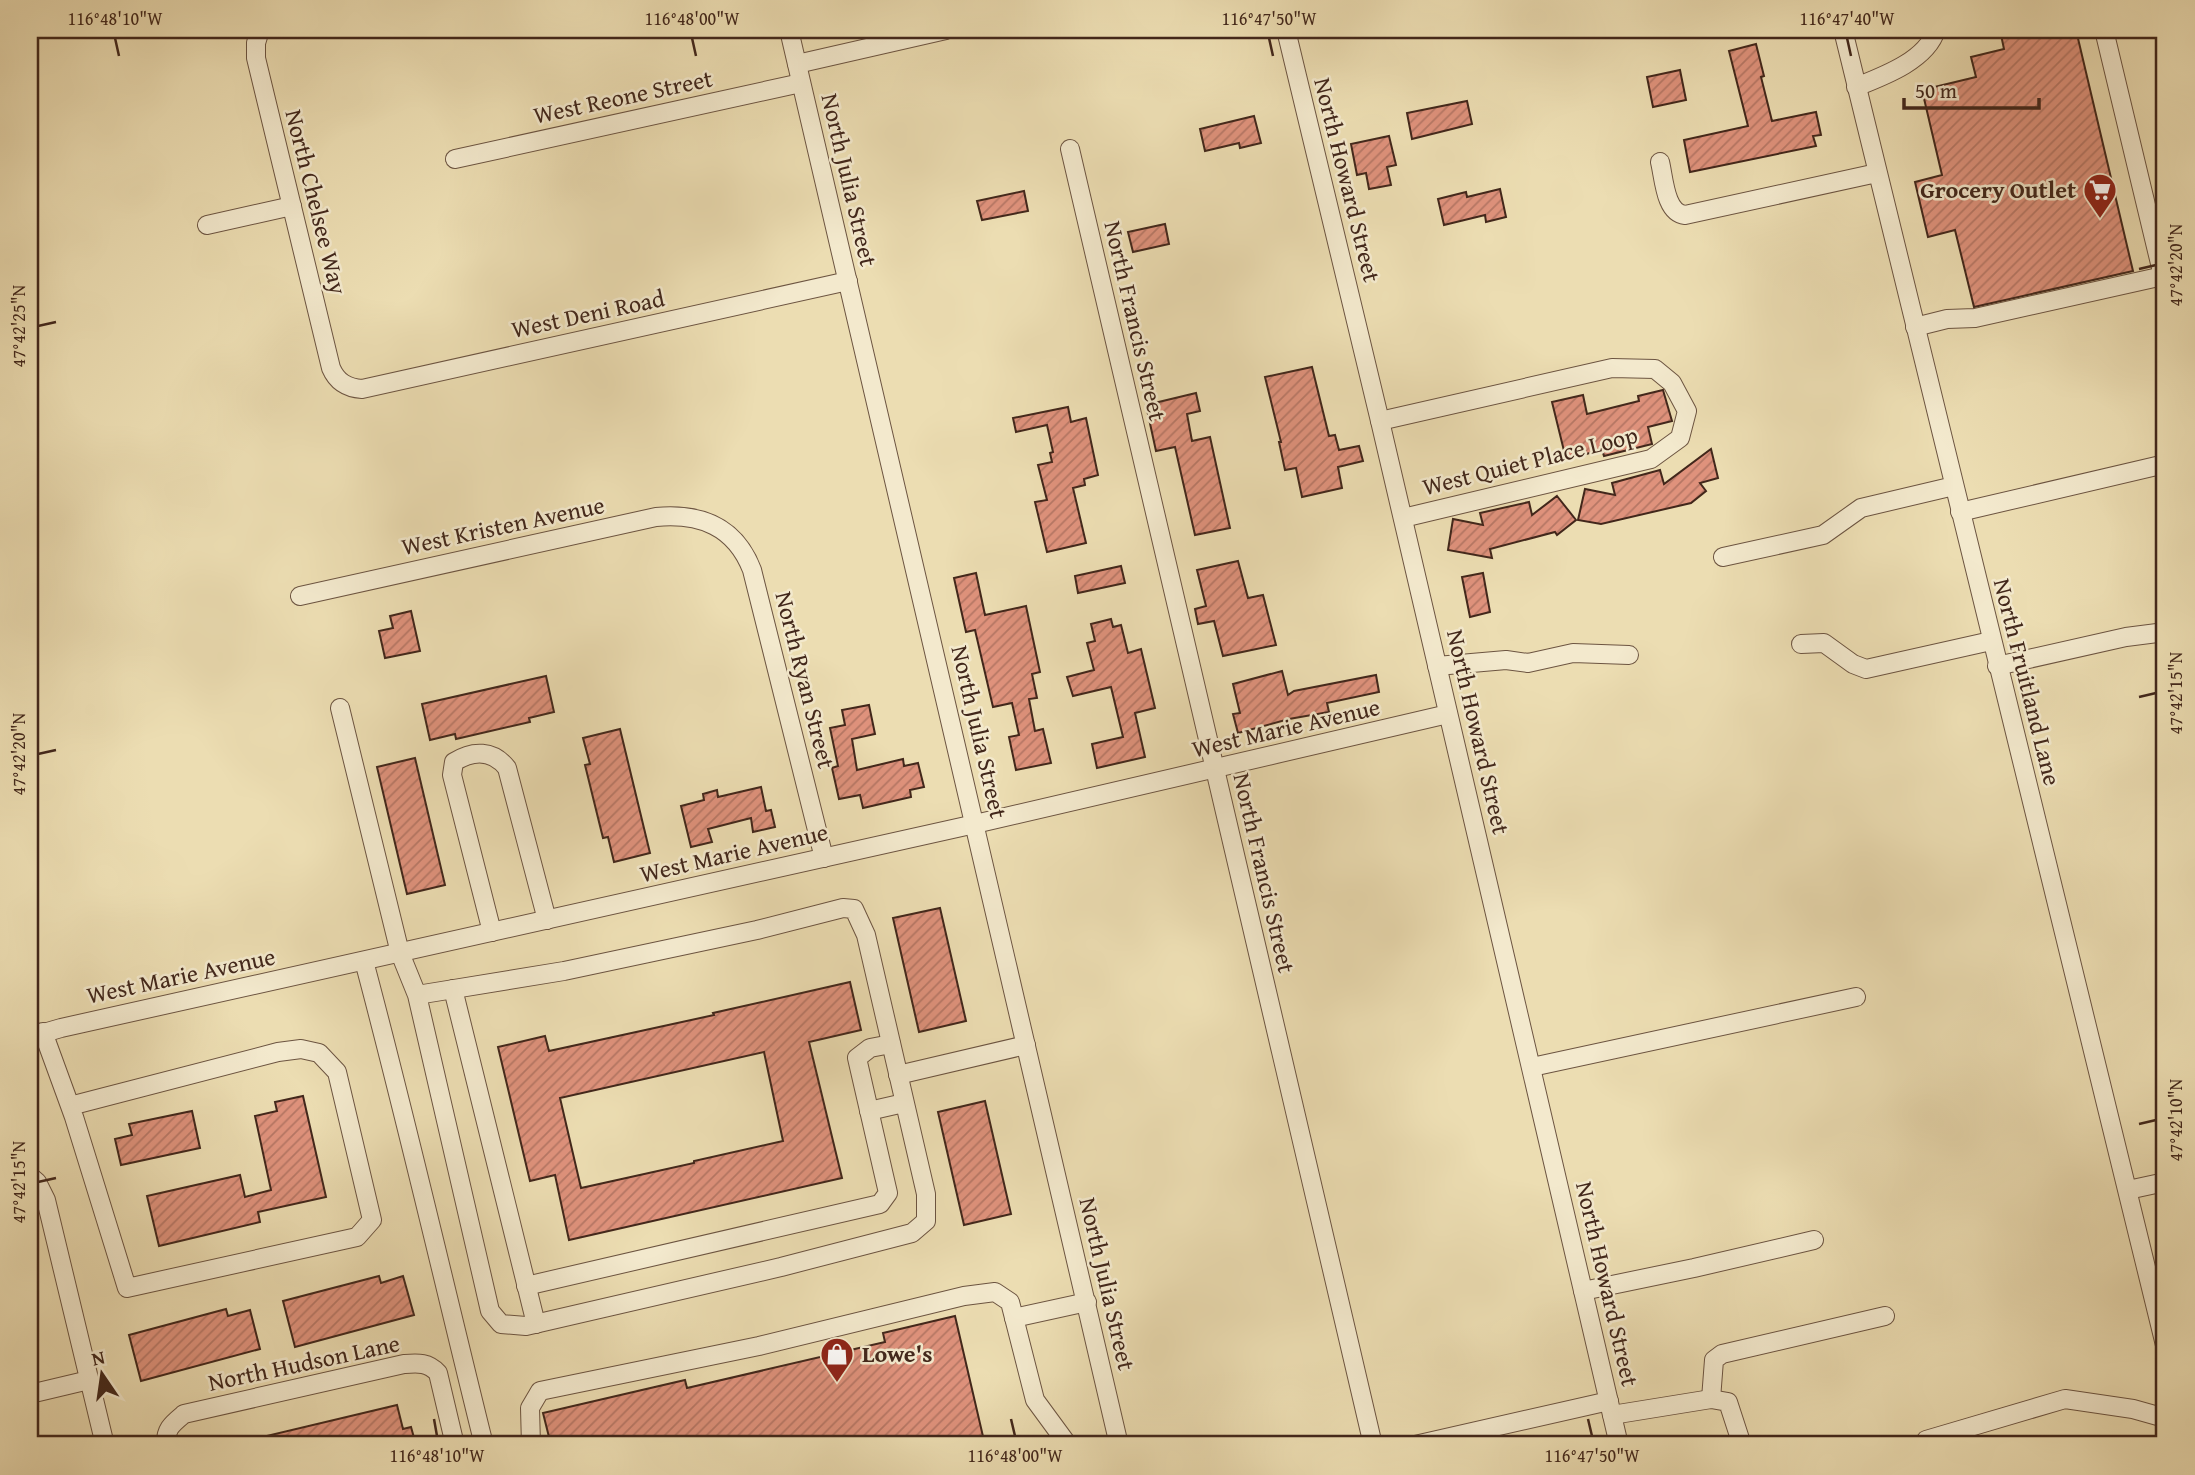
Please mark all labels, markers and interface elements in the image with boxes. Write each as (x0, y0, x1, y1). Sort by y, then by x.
text: 116°48'10"W (68, 5, 163, 32)
text: 116°48'00"W (645, 5, 740, 32)
text: 116°47'50"W (1222, 5, 1317, 32)
text: 116°47'40"W (1800, 5, 1895, 32)
street label: West Reone Street (530, 60, 716, 133)
scale bar (1904, 66, 2039, 110)
street label: North Howard Street (1305, 74, 1390, 286)
text: 50 m (1915, 75, 1957, 106)
street label: North Julia Street (813, 90, 886, 270)
street label: North Chelsee Way (277, 106, 356, 298)
supermarket icon: Grocery Outlet (2081, 171, 2119, 220)
place label: Grocery Outlet (1920, 172, 2076, 207)
street label: North Francis Street (1095, 217, 1176, 425)
text: 47°42'20"N (2162, 223, 2189, 306)
street label: West Deni Road (508, 280, 668, 347)
text: 47°42'25"N (5, 284, 32, 367)
street label: West Quiet Place Loop (1419, 417, 1641, 504)
street label: West Kristen Avenue (398, 487, 608, 564)
street label: North Fruitland Lane (1985, 575, 2070, 789)
street label: North Ryan Street (767, 588, 845, 773)
street label: North Howard Street (1438, 626, 1519, 838)
street label: North Julia Street (943, 642, 1016, 822)
text: 47°42'15"N (2162, 651, 2189, 734)
street label: West Marie Avenue (1188, 689, 1383, 766)
text: 47°42'20"N (5, 712, 32, 795)
street label: North Francis Street (1224, 769, 1305, 977)
street label: West Marie Avenue (636, 814, 831, 891)
street label: West Marie Avenue (83, 938, 278, 1013)
text: 47°42'10"N (2162, 1078, 2189, 1161)
text: 47°42'15"N (5, 1140, 32, 1223)
street label: North Howard Street (1567, 1178, 1648, 1390)
street label: North Julia Street (1071, 1194, 1144, 1374)
street label: North Hudson Lane (205, 1325, 403, 1400)
shop icon: Lowe's (818, 1335, 856, 1384)
place label: Lowe's (862, 1336, 933, 1371)
north arrow (66, 1338, 136, 1408)
text: N (89, 1342, 108, 1373)
text: 116°48'10"W (390, 1442, 485, 1469)
text: 116°48'00"W (968, 1442, 1063, 1469)
text: 116°47'50"W (1545, 1442, 1640, 1469)

